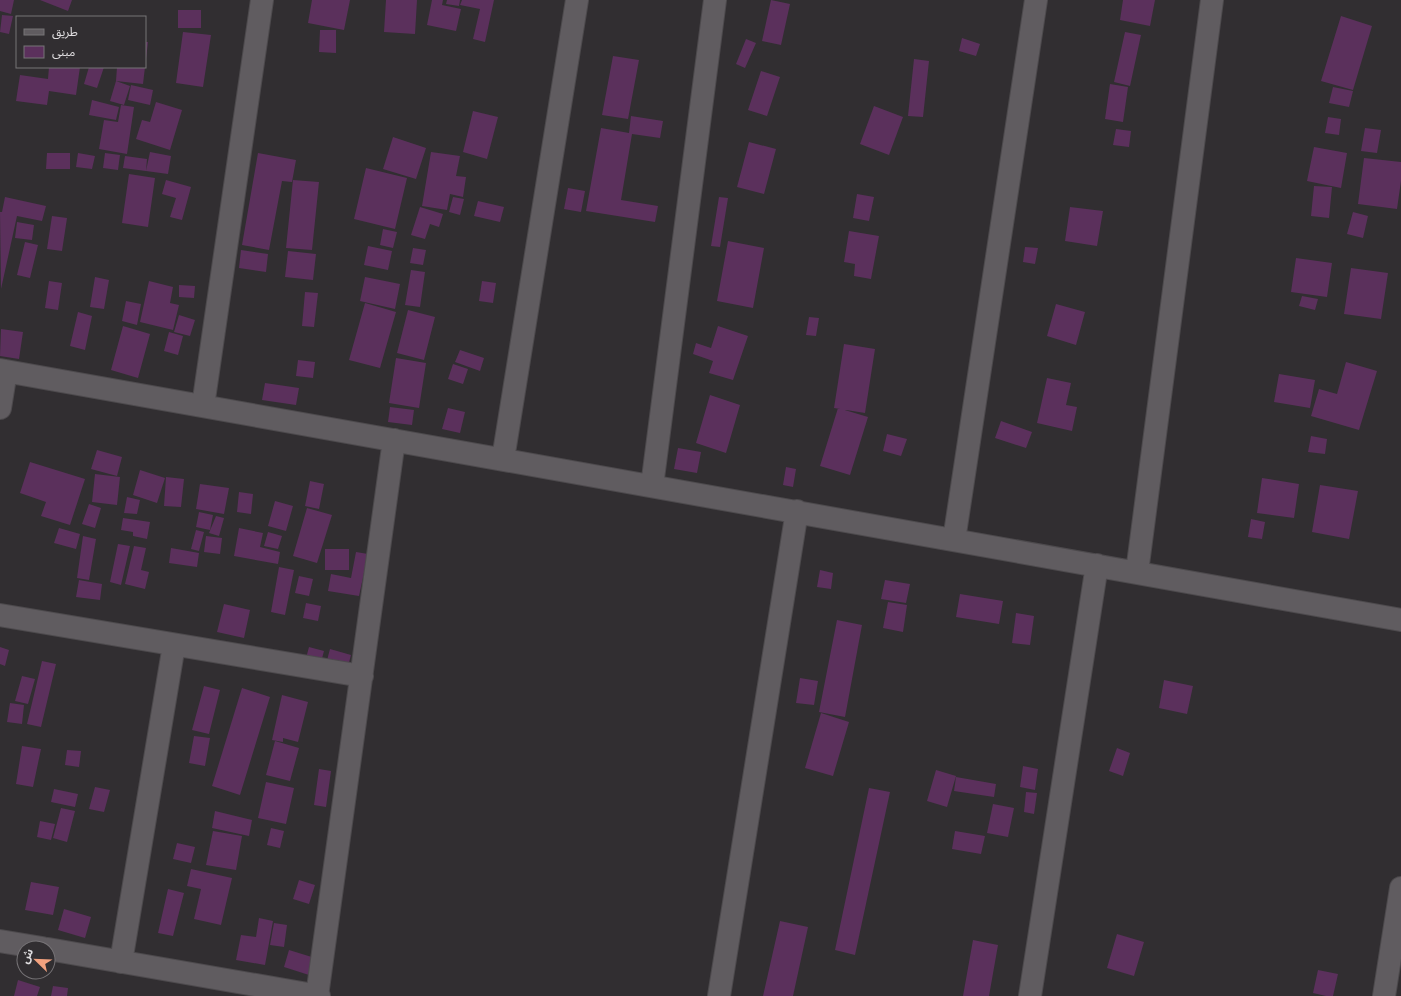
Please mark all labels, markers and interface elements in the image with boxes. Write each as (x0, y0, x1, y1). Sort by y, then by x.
legend (16, 16, 146, 68)
text: طريق (52, 24, 78, 41)
text: مبنى (52, 44, 75, 61)
north arrow (16, 940, 56, 980)
text: ش (17, 946, 37, 966)

